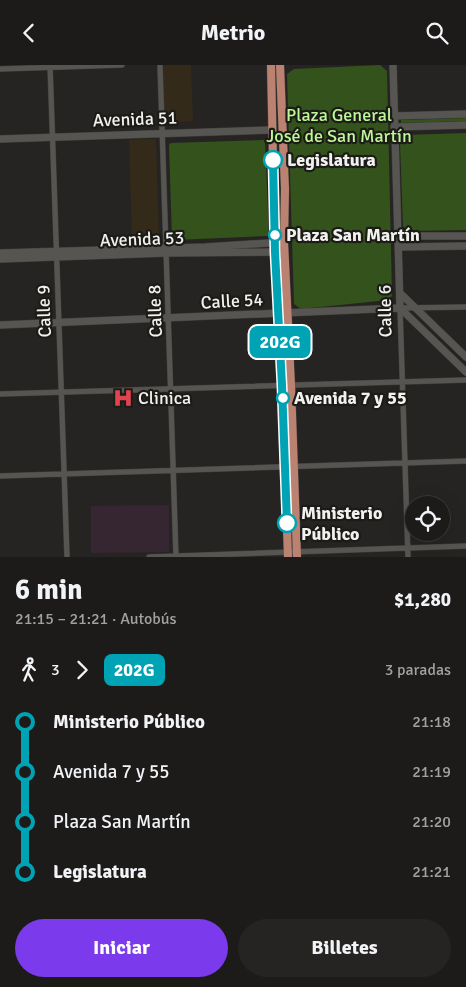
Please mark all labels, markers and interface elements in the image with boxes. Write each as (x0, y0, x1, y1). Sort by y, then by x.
icon: back (15, 19, 43, 47)
text: Metrio (201, 19, 265, 46)
icon: search (423, 19, 451, 47)
park label: Plaza General José de San Martín (266, 104, 412, 147)
street label: Avenida 51 (92, 107, 178, 131)
place label: Legislatura (287, 149, 376, 171)
marker: Legislatura (263, 150, 283, 170)
place label: Plaza San Martín (286, 224, 420, 246)
street label: Avenida 53 (99, 227, 185, 251)
marker: Plaza San Martín (268, 228, 282, 242)
street label: Calle 9 (32, 284, 56, 338)
street label: Calle 8 (143, 284, 167, 338)
street label: Calle 6 (374, 284, 396, 338)
street label: Calle 54 (200, 288, 264, 314)
line badge: 202G (245, 326, 315, 358)
text: 202G (260, 331, 300, 353)
hospital icon: Clinica (112, 387, 134, 409)
place label: Clinica (138, 387, 191, 409)
place label: Avenida 7 y 55 (294, 387, 407, 409)
marker: Avenida 7 y 55 (276, 391, 290, 405)
map controls (405, 496, 450, 541)
button: locate (405, 496, 450, 541)
place label: Ministerio Público (301, 502, 382, 545)
marker: Ministerio Público (277, 513, 297, 533)
text: 6 min (15, 573, 83, 607)
text: $1,280 (394, 588, 451, 612)
text: 21:15 – 21:21 · Autobús (15, 609, 176, 629)
icon: walk (15, 656, 43, 684)
icon: forward (68, 656, 96, 684)
text: 202G (114, 659, 155, 681)
text: 3 (51, 660, 60, 680)
text: 3 paradas (385, 660, 451, 680)
text: Ministerio Público (53, 710, 205, 734)
text: 21:18 (412, 712, 451, 732)
text: Avenida 7 y 55 (53, 760, 170, 784)
text: 21:19 (412, 762, 451, 782)
text: Plaza San Martín (53, 810, 191, 834)
text: 21:20 (412, 812, 451, 832)
text: Legislatura (53, 860, 147, 884)
text: 21:21 (412, 862, 451, 882)
button: Iniciar (15, 919, 228, 977)
button: Billetes (238, 919, 451, 977)

